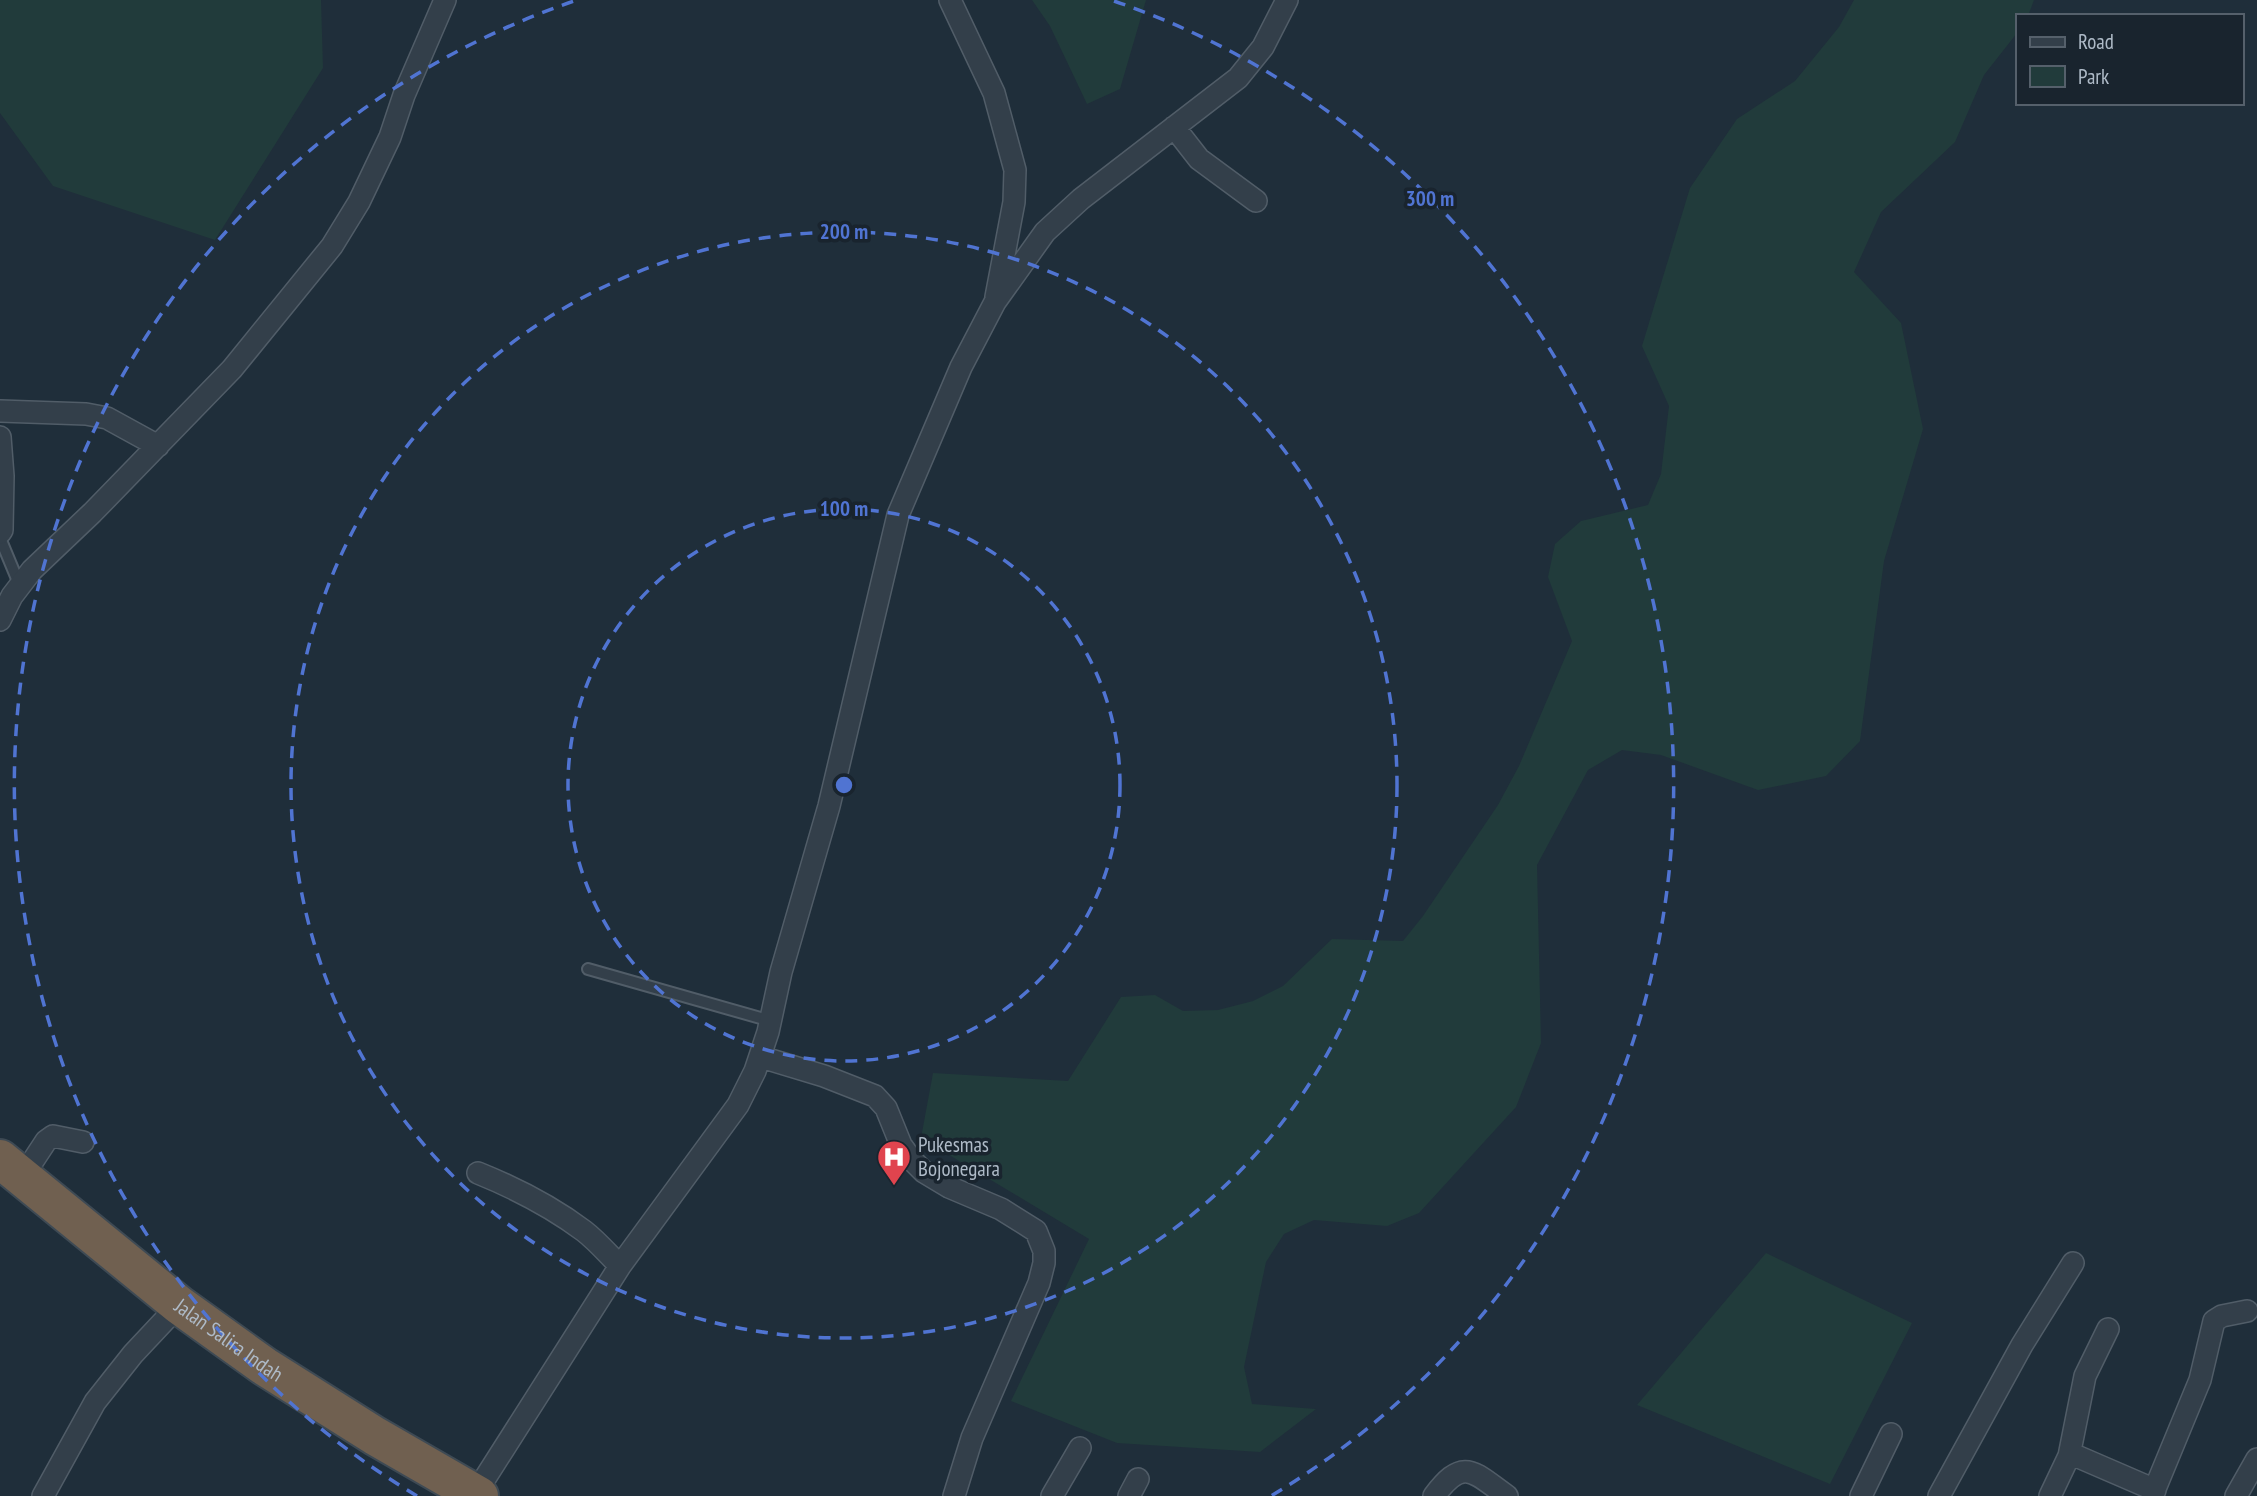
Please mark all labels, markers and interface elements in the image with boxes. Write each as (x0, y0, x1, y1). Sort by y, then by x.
legend (2016, 14, 2243, 105)
text: Road (2078, 28, 2114, 55)
text: Park (2078, 63, 2109, 90)
text: 300 m (1406, 185, 1454, 212)
text: 200 m (820, 218, 868, 245)
text: 100 m (820, 495, 868, 522)
centre of rings (832, 773, 856, 797)
place label: Pukesmas Bojonegara (918, 1131, 1000, 1182)
hospital icon: Pukesmas Bojonegara (875, 1138, 913, 1187)
street label: Jalan Salira Indah (169, 1292, 288, 1388)

